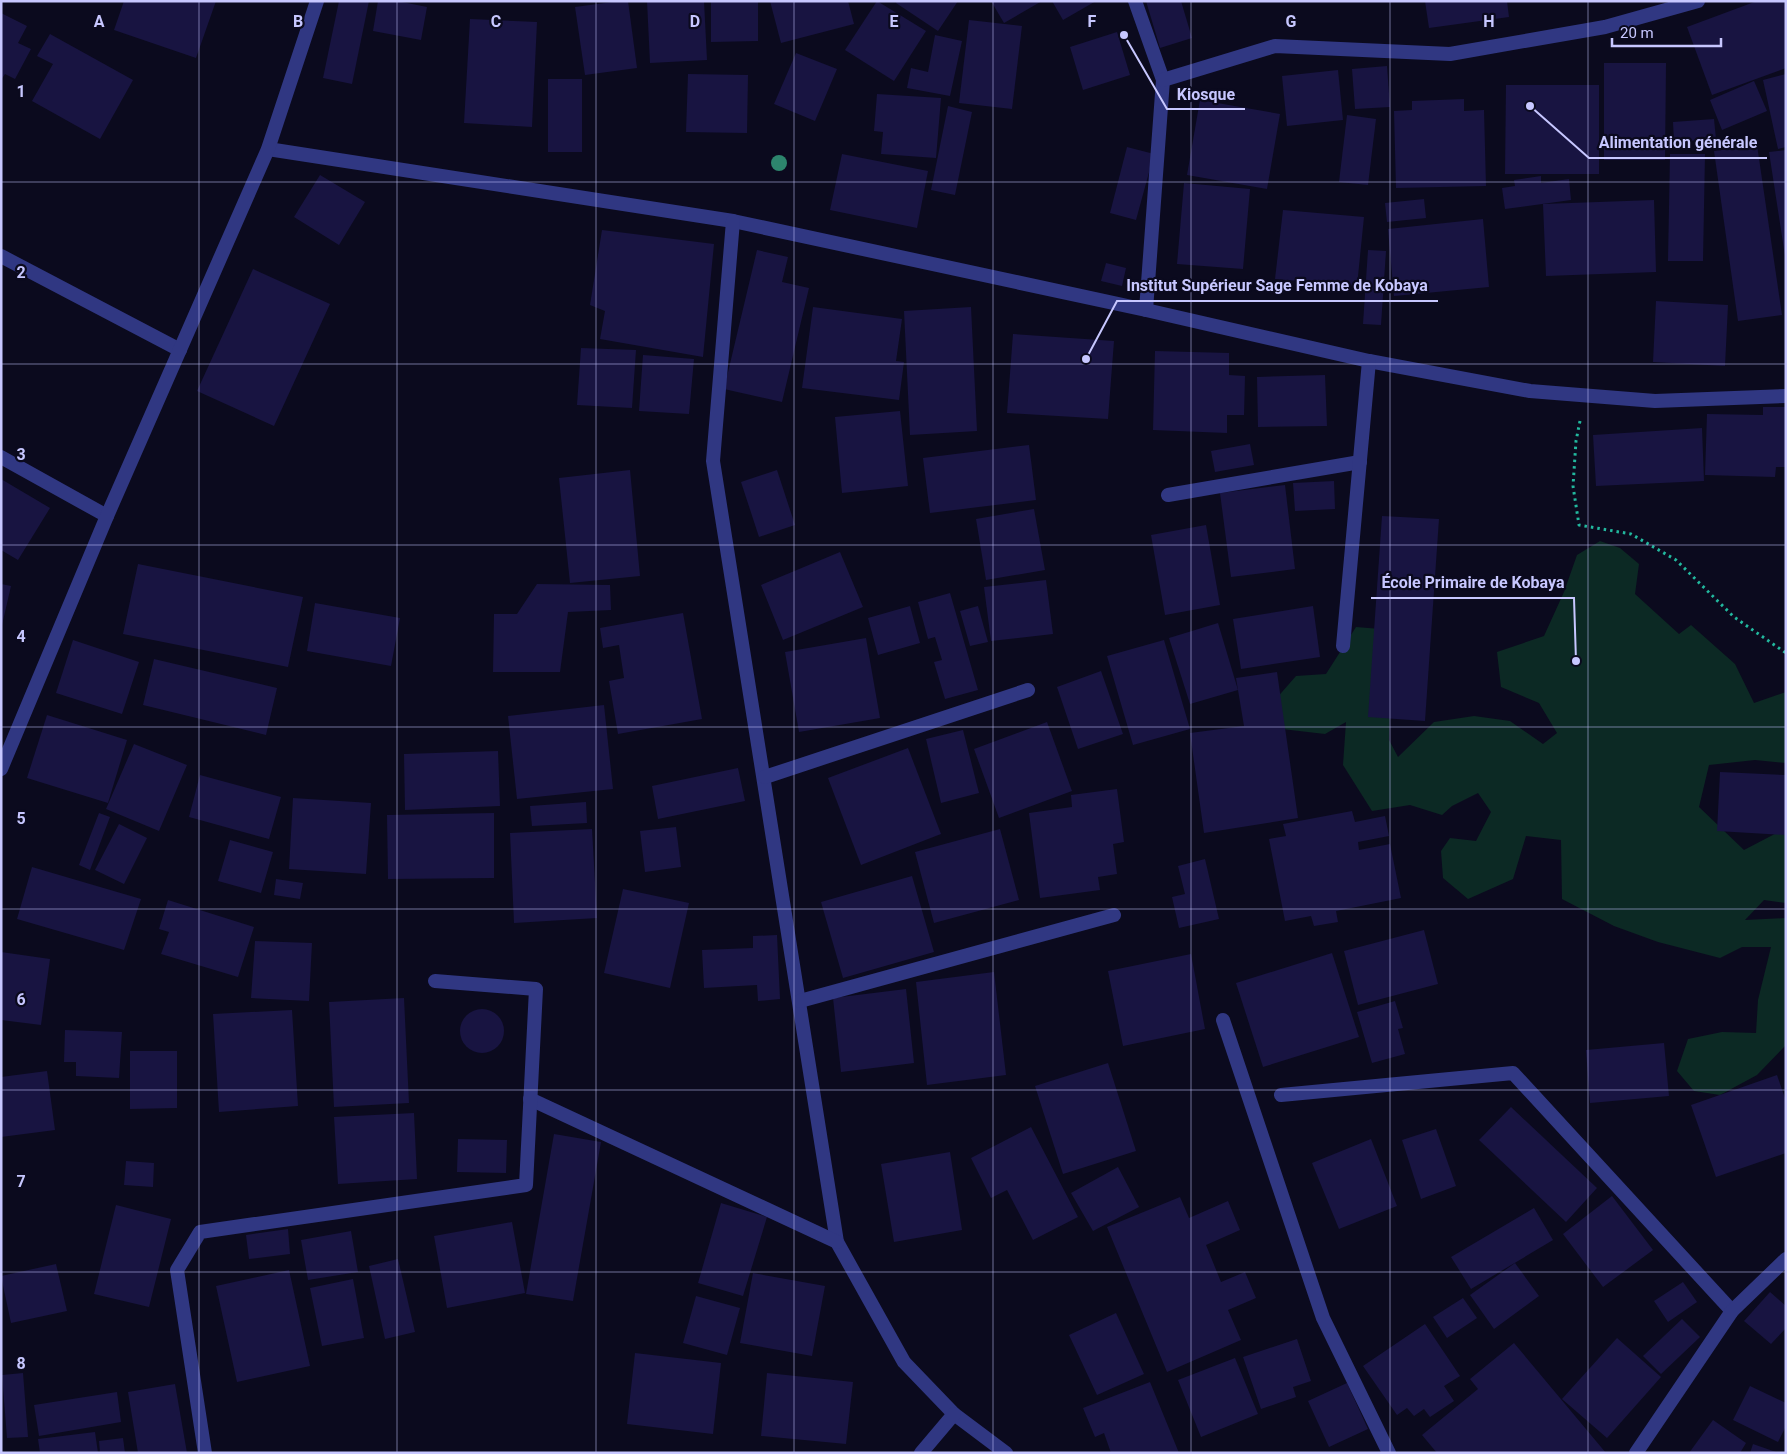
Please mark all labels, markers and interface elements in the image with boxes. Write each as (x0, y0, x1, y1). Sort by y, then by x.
text: A (94, 12, 105, 31)
text: B (293, 12, 303, 31)
text: C (491, 12, 501, 31)
text: D (690, 12, 700, 31)
text: E (890, 12, 899, 31)
text: F (1088, 12, 1097, 31)
text: G (1286, 12, 1297, 31)
text: H (1483, 12, 1495, 31)
scale bar (1612, 15, 1721, 47)
text: 20 m (1620, 24, 1654, 42)
callout: Kiosque (1167, 78, 1245, 109)
text: 1 (16, 82, 26, 101)
text: Kiosque (1177, 85, 1236, 104)
callout: Alimentation générale (1589, 127, 1767, 158)
text: Alimentation générale (1599, 133, 1758, 152)
text: 2 (16, 263, 26, 282)
callout: Institut Supérieur Sage Femme de Kobaya (1117, 270, 1438, 301)
text: Institut Supérieur Sage Femme de Kobaya (1126, 276, 1428, 295)
text: 3 (16, 445, 26, 464)
callout: École Primaire de Kobaya (1371, 567, 1574, 598)
text: École Primaire de Kobaya (1381, 573, 1565, 592)
text: 4 (16, 627, 26, 646)
text: 5 (16, 809, 26, 828)
text: 6 (16, 990, 26, 1009)
text: 7 (16, 1172, 26, 1191)
text: 8 (16, 1354, 26, 1373)

